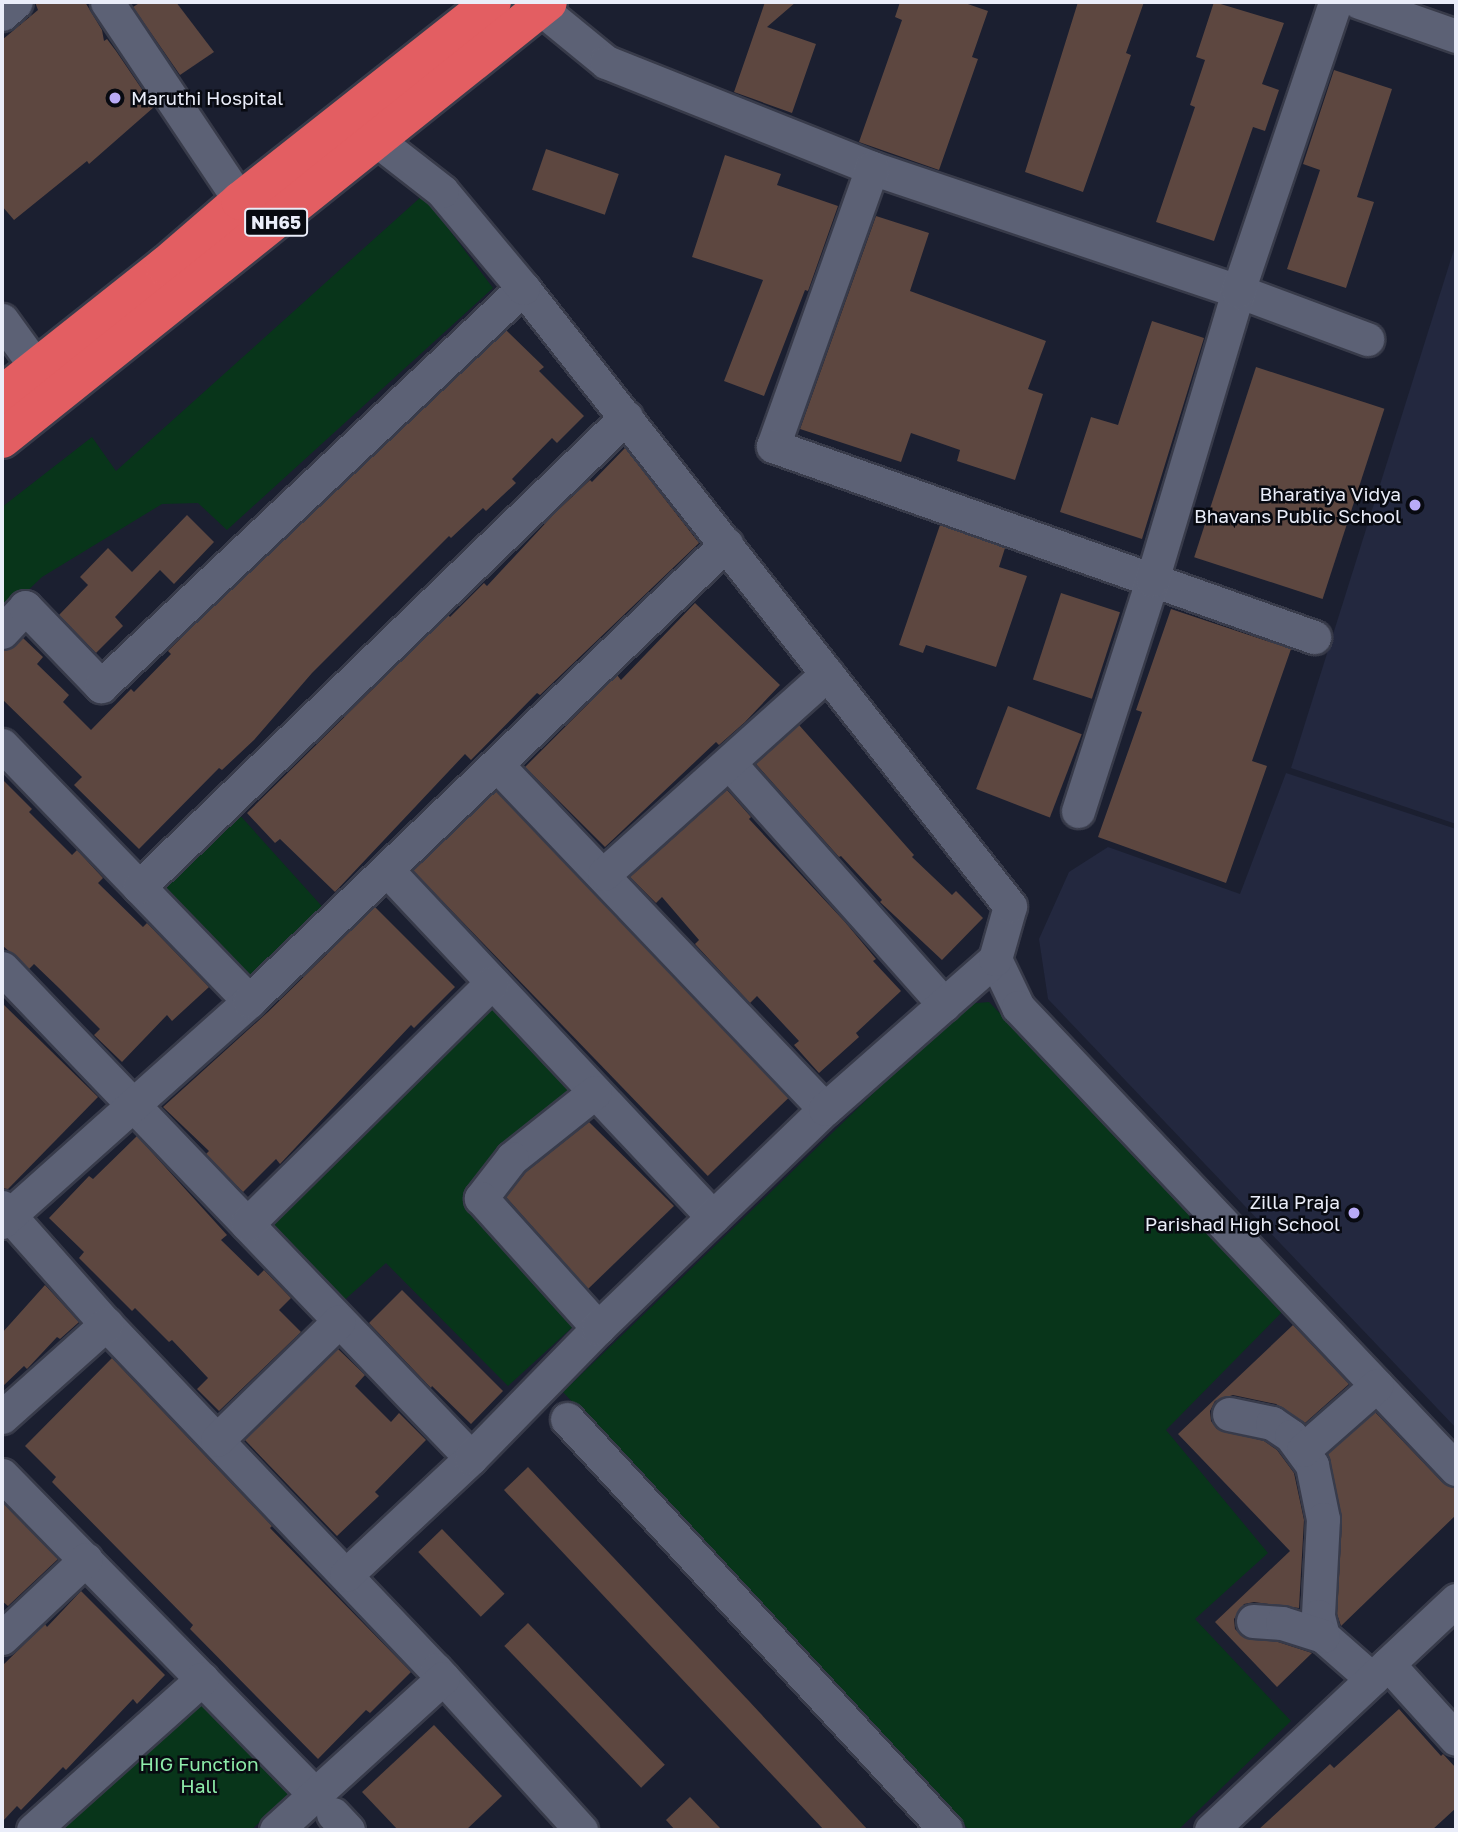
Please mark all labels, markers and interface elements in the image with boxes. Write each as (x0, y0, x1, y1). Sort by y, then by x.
place label: Maruthi Hospital (131, 87, 283, 109)
marker: Maruthi Hospital (105, 88, 125, 108)
road number: NH65 (243, 208, 309, 236)
place label: Bharatiya Vidya Bhavans Public School (1194, 483, 1401, 527)
marker: Bharatiya Vidya Bhavans Public School (1407, 497, 1423, 513)
place label: Zilla Praja Parishad High School (1145, 1191, 1340, 1235)
marker: Zilla Praja Parishad High School (1346, 1205, 1362, 1221)
park label: HIG Function Hall (139, 1753, 259, 1797)

